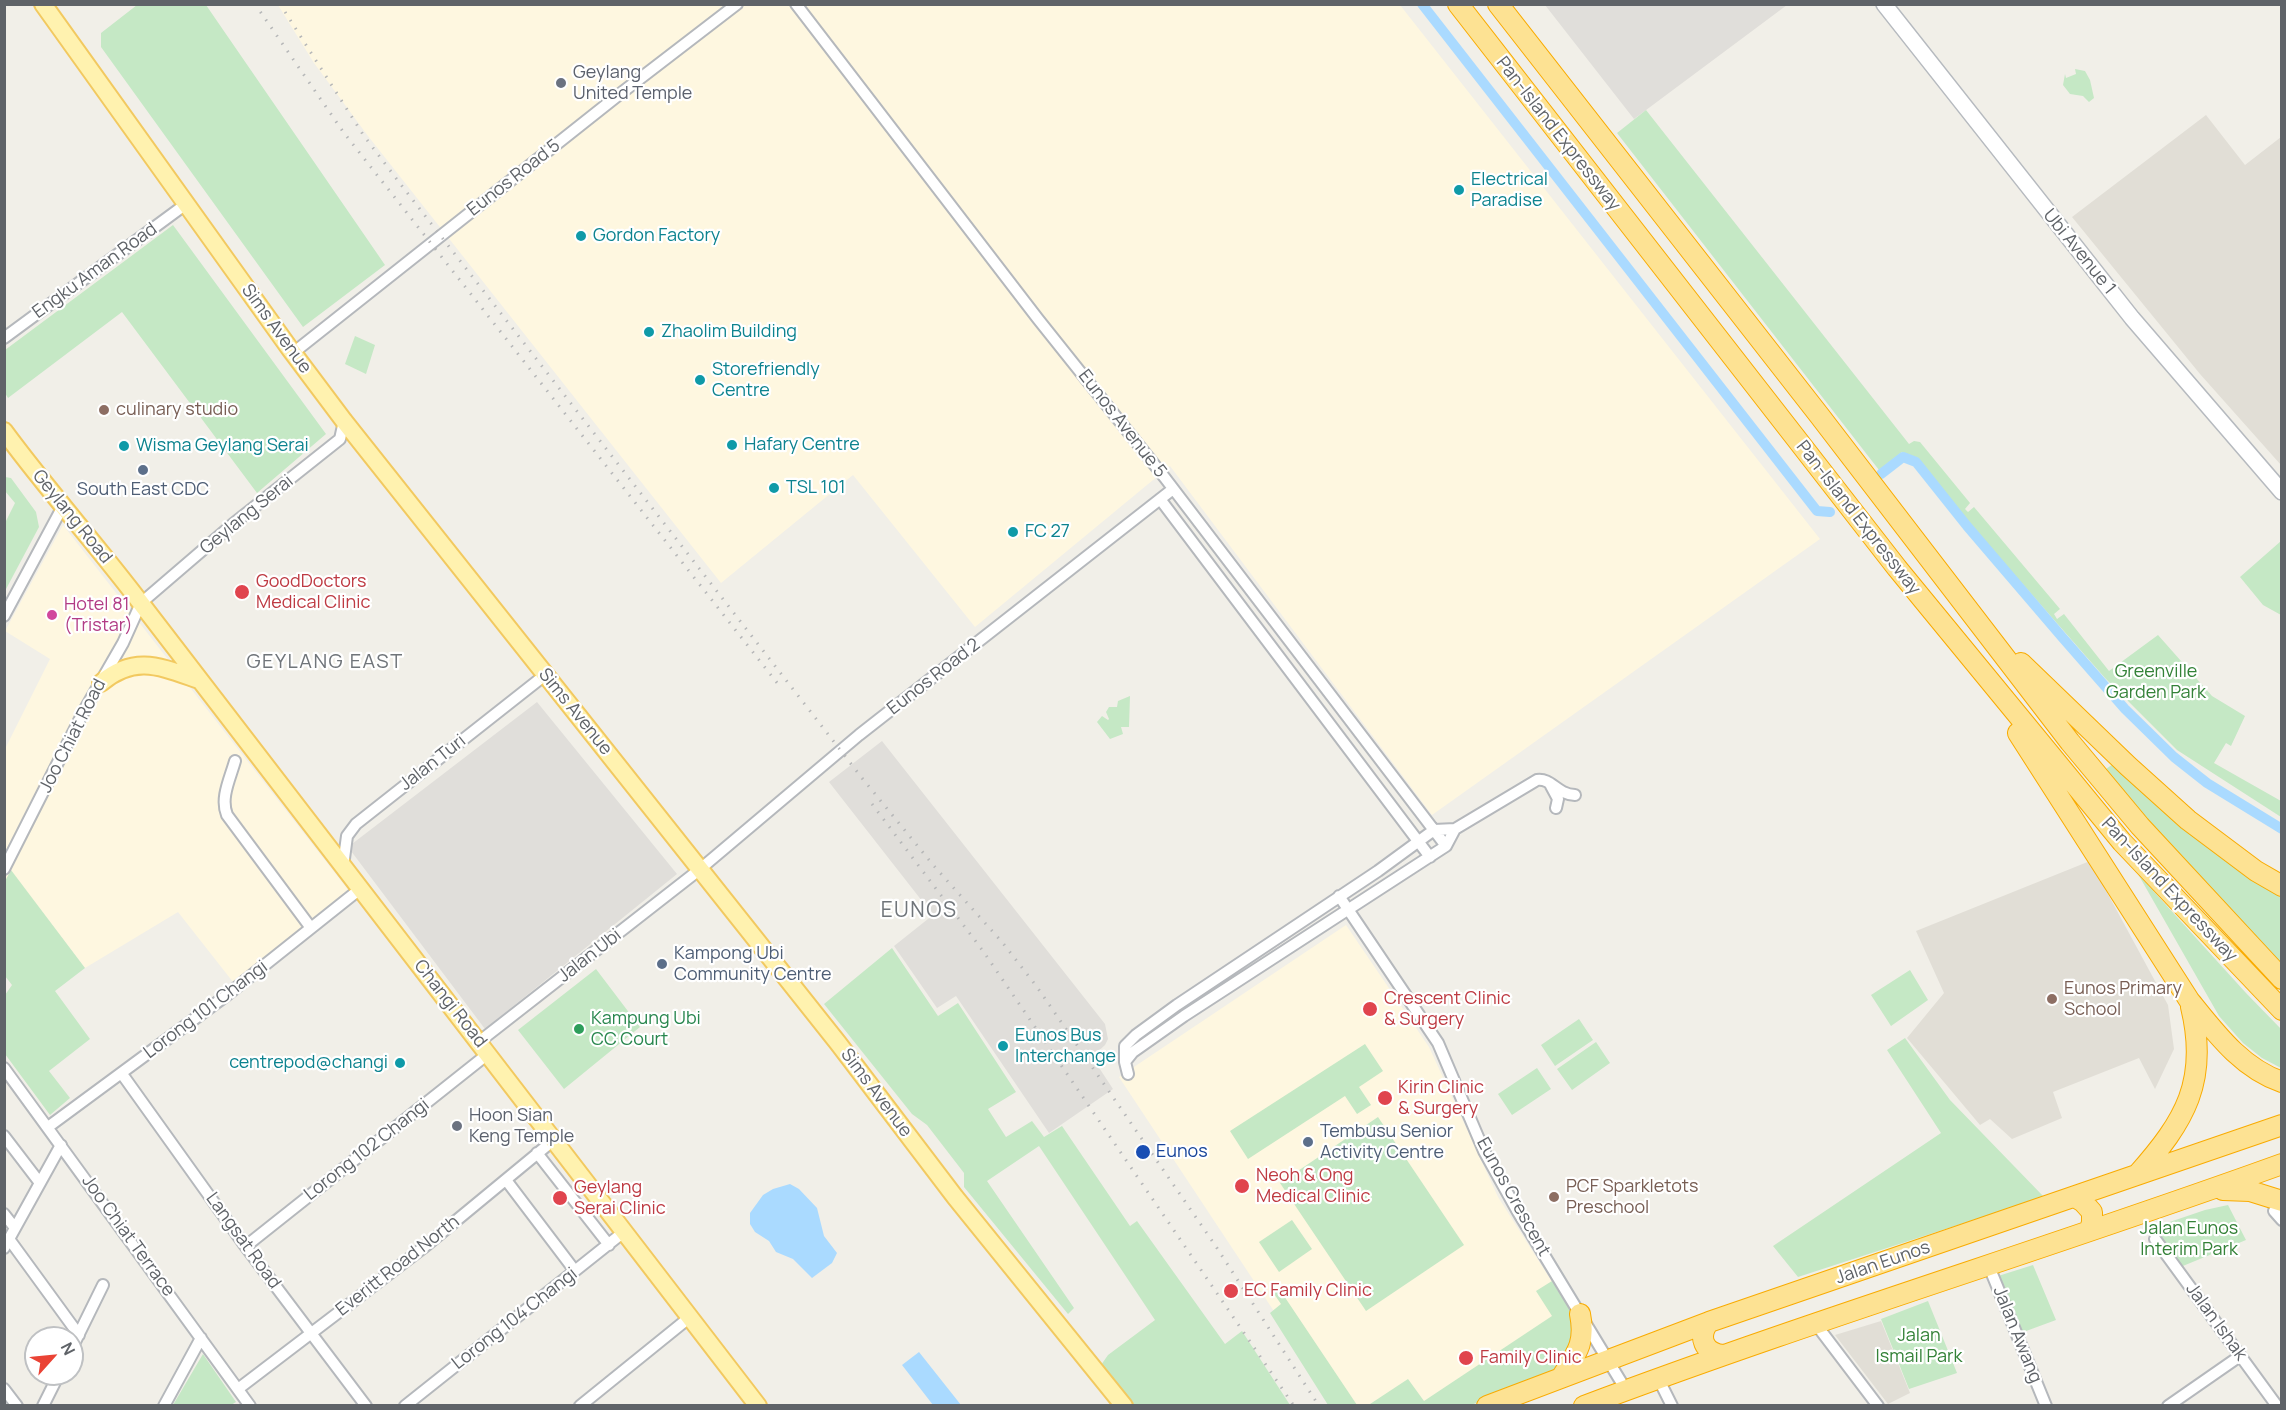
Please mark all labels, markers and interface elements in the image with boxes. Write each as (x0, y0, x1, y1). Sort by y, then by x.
street label: Pan-Island Expressway (1491, 53, 1625, 215)
place label: Geylang United Temple (573, 62, 692, 104)
marker: Geylang United Temple (554, 76, 568, 90)
street label: Eunos Road 5 (463, 135, 565, 221)
place label: Electrical Paradise (1471, 169, 1548, 212)
marker: Electrical Paradise (1452, 183, 1466, 197)
street label: Ubi Avenue 1 (2038, 205, 2120, 299)
street label: Engku Aman Road (29, 219, 161, 323)
place label: Gordon Factory (593, 225, 720, 247)
marker: Gordon Factory (574, 229, 588, 243)
street label: Sims Avenue (236, 280, 316, 378)
place label: Zhaolim Building (661, 321, 797, 343)
marker: Zhaolim Building (642, 325, 656, 339)
place label: Storefriendly Centre (712, 359, 820, 401)
street label: Eunos Avenue 5 (1073, 366, 1171, 482)
marker: Storefriendly Centre (693, 373, 707, 387)
place label: culinary studio (116, 399, 238, 421)
marker: culinary studio (97, 403, 111, 417)
place label: Hafary Centre (744, 434, 860, 456)
place label: Wisma Geylang Serai (136, 435, 309, 457)
street label: Pan-Island Expressway (1791, 437, 1925, 599)
marker: Hafary Centre (725, 438, 739, 452)
marker: Wisma Geylang Serai (117, 439, 131, 453)
marker: South East CDC (136, 463, 150, 477)
street label: Geylang Road (28, 466, 116, 568)
street label: Geylang Serai (196, 471, 298, 559)
place label: TSL 101 (786, 477, 846, 499)
place label: South East CDC (77, 479, 209, 501)
marker: TSL 101 (767, 481, 781, 495)
place label: FC 27 (1025, 521, 1070, 543)
marker: FC 27 (1006, 525, 1020, 539)
place label: GoodDoctors Medical Clinic (256, 571, 370, 614)
marker: GoodDoctors Medical Clinic (233, 583, 251, 601)
place label: Hotel 81 (Tristar) (64, 594, 133, 636)
marker: Hotel 81 (Tristar) (45, 608, 59, 622)
street label: Eunos Road 2 (883, 634, 985, 720)
district label: GEYLANG EAST (246, 650, 404, 674)
park label: Greenville Garden Park (2106, 661, 2206, 704)
street label: Sims Avenue (533, 664, 617, 760)
street label: Joo Chiat Road (35, 676, 111, 796)
street label: Jalan Turi (396, 730, 470, 796)
street label: Pan-Island Expressway (2096, 813, 2242, 967)
district label: EUNOS (881, 898, 957, 924)
street label: Jalan Ubi (554, 925, 626, 987)
place label: Kampong Ubi Community Centre (674, 943, 832, 986)
street label: Lorong 101 Changi (140, 956, 272, 1064)
street label: Changi Road (409, 956, 491, 1052)
marker: Kampong Ubi Community Centre (655, 957, 669, 971)
place label: Eunos Primary School (2064, 978, 2182, 1020)
place label: Crescent Clinic & Surgery (1384, 988, 1511, 1030)
marker: Eunos Primary School (2045, 992, 2059, 1006)
marker: Crescent Clinic & Surgery (1361, 1000, 1379, 1018)
place label: Kampung Ubi CC Court (591, 1008, 701, 1050)
marker: Kampung Ubi CC Court (572, 1022, 586, 1036)
place label: Eunos Bus Interchange (1015, 1025, 1116, 1068)
marker: Eunos Bus Interchange (996, 1039, 1010, 1053)
street label: Sims Avenue (836, 1044, 916, 1142)
place label: centrepod@changi (229, 1052, 388, 1074)
marker: centrepod@changi (393, 1056, 407, 1070)
place label: Kirin Clinic & Surgery (1398, 1077, 1484, 1120)
marker: Kirin Clinic & Surgery (1376, 1089, 1394, 1107)
street label: Lorong 102 Changi (300, 1094, 434, 1206)
place label: Hoon Sian Keng Temple (469, 1105, 574, 1148)
marker: Hoon Sian Keng Temple (450, 1119, 464, 1133)
place label: Tembusu Senior Activity Centre (1320, 1121, 1453, 1164)
street label: Eunos Crescent (1472, 1134, 1554, 1260)
marker: Tembusu Senior Activity Centre (1301, 1135, 1315, 1149)
place label: Eunos (1156, 1141, 1208, 1163)
marker: Eunos (1134, 1143, 1152, 1161)
place label: Neoh & Ong Medical Clinic (1256, 1165, 1370, 1208)
street label: Joo Chiat Terrace (77, 1171, 179, 1301)
place label: PCF Sparkletots Preschool (1566, 1176, 1698, 1218)
place label: Geylang Serai Clinic (574, 1177, 666, 1220)
marker: Neoh & Ong Medical Clinic (1233, 1177, 1251, 1195)
street label: Langsat Road (201, 1189, 285, 1293)
marker: Geylang Serai Clinic (551, 1189, 569, 1207)
marker: PCF Sparkletots Preschool (1547, 1190, 1561, 1204)
street label: Everitt Road North (332, 1211, 464, 1321)
park label: Jalan Eunos Interim Park (2140, 1218, 2238, 1260)
street label: Jalan Eunos (1833, 1237, 1933, 1289)
street label: Lorong 104 Changi (448, 1263, 582, 1375)
street label: Jalan Ishak (2181, 1279, 2251, 1365)
place label: EC Family Clinic (1244, 1280, 1372, 1302)
marker: EC Family Clinic (1222, 1282, 1240, 1300)
street label: Jalan Awang (1988, 1284, 2046, 1386)
park label: Jalan Ismail Park (1876, 1325, 1962, 1368)
north arrow (24, 1326, 84, 1386)
text: N (56, 1339, 81, 1359)
place label: Family Clinic (1480, 1347, 1582, 1369)
marker: Family Clinic (1457, 1349, 1475, 1367)

